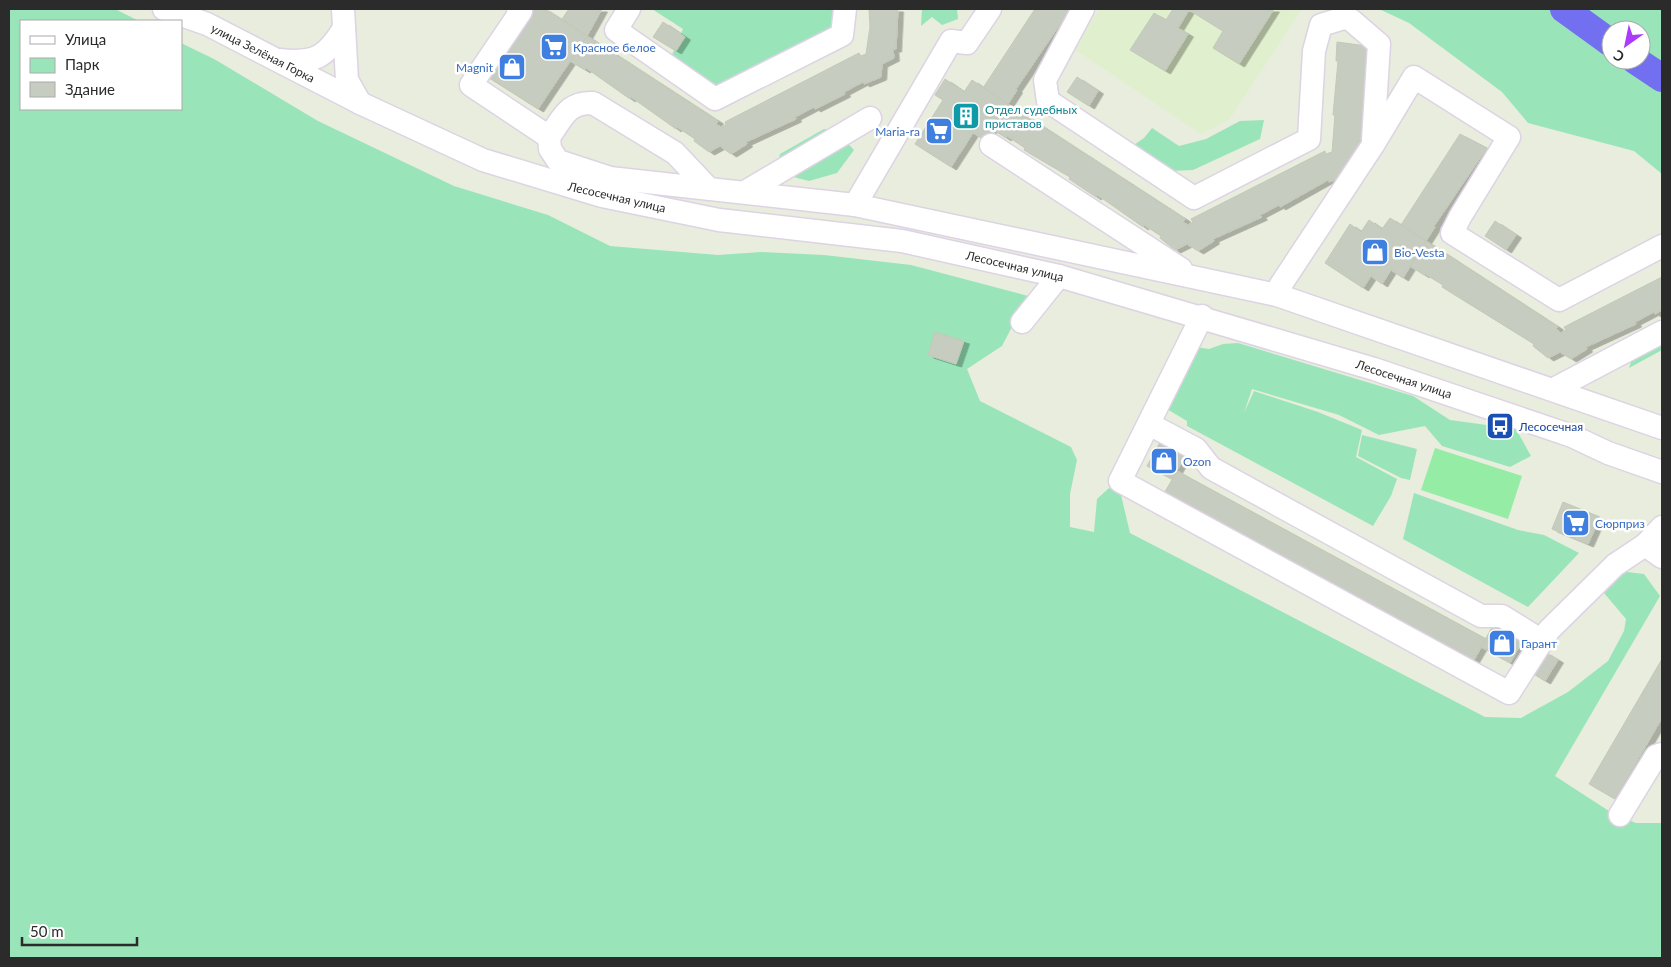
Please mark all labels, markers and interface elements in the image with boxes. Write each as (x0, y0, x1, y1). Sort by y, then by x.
legend (20, 20, 182, 110)
street label: улица Зелёная Горка (209, 20, 317, 86)
north arrow (1601, 20, 1651, 70)
text: Улица (65, 30, 106, 48)
supermarket icon: Красное белое (539, 32, 569, 62)
place label: Красное белое (573, 40, 656, 55)
text: С (1610, 46, 1627, 66)
shop icon: Magnit (497, 52, 527, 82)
text: Парк (65, 55, 100, 73)
place label: Magnit (456, 60, 494, 75)
text: Здание (65, 80, 115, 98)
building icon: Отдел судебных приставов (951, 101, 981, 131)
place label: Отдел судебных приставов (985, 102, 1077, 131)
supermarket icon: Maria-ra (924, 116, 954, 146)
place label: Maria-ra (875, 124, 920, 139)
street label: Лесосечная улица (566, 178, 667, 216)
shop icon: Bio-Vesta (1360, 237, 1390, 267)
place label: Bio-Vesta (1394, 245, 1444, 260)
street label: Лесосечная улица (964, 247, 1065, 285)
street label: Лесосечная улица (1353, 356, 1454, 402)
bus stop icon: Лесосечная (1485, 411, 1515, 441)
place label: Лесосечная (1518, 419, 1583, 434)
shop icon: Ozon (1149, 446, 1179, 476)
place label: Ozon (1183, 454, 1211, 469)
supermarket icon: Сюрприз (1561, 508, 1591, 538)
place label: Сюрприз (1595, 516, 1645, 531)
shop icon: Гарант (1487, 628, 1517, 658)
place label: Гарант (1521, 636, 1557, 651)
scale bar (22, 914, 138, 946)
text: 50 m (30, 922, 64, 940)

